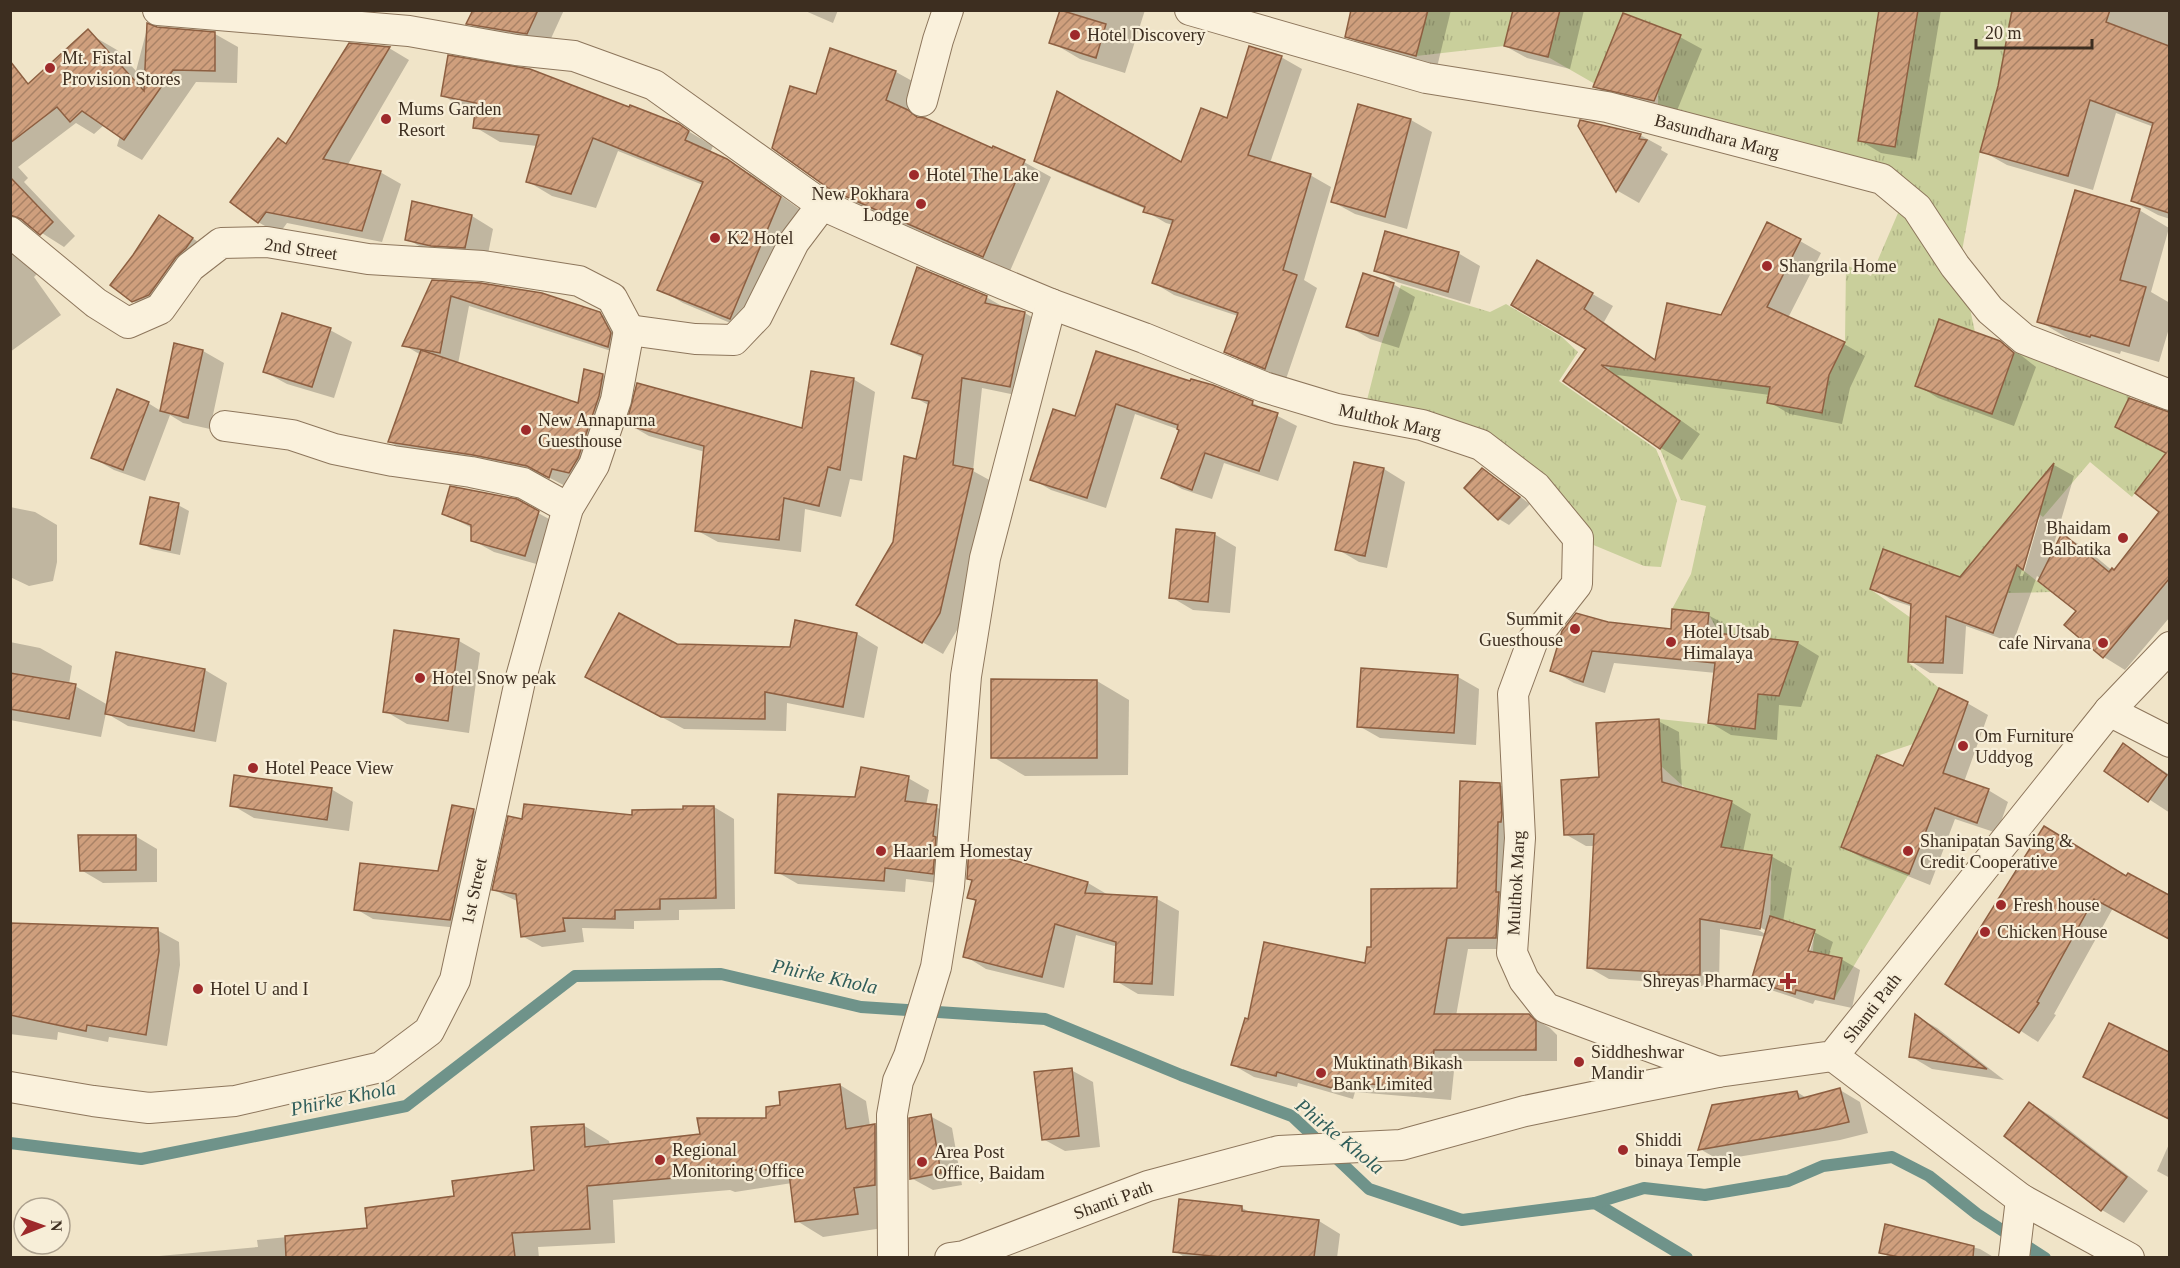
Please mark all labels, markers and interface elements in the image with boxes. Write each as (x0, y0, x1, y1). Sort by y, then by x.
scale bar (1976, 12, 2092, 50)
text: 20 m (1985, 23, 2022, 43)
place label: Hotel Discovery (1087, 25, 1205, 45)
marker: Hotel Discovery (1068, 28, 1082, 42)
place label: Mt. Fistal Provision Stores (62, 48, 181, 89)
marker: Mt. Fistal Provision Stores (43, 61, 57, 75)
place label: Mums Garden Resort (398, 99, 501, 140)
street label: Basundhara Marg (1653, 110, 1781, 162)
marker: Mums Garden Resort (379, 112, 393, 126)
place label: Hotel The Lake (926, 165, 1039, 185)
marker: Hotel The Lake (907, 168, 921, 182)
place label: New Pokhara Lodge (812, 184, 909, 225)
marker: New Pokhara Lodge (914, 197, 928, 211)
place label: K2 Hotel (727, 228, 794, 248)
marker: K2 Hotel (708, 231, 722, 245)
street label: 2nd Street (263, 234, 339, 264)
place label: Shangrila Home (1779, 256, 1896, 276)
marker: Shangrila Home (1760, 259, 1774, 273)
street label: Multhok Marg (1337, 399, 1443, 443)
place label: New Annapurna Guesthouse (538, 410, 655, 451)
marker: New Annapurna Guesthouse (519, 423, 533, 437)
place label: Bhaidam Balbatika (2042, 518, 2111, 559)
marker: Bhaidam Balbatika (2116, 531, 2130, 545)
place label: Summit Guesthouse (1479, 609, 1563, 650)
marker: Summit Guesthouse (1568, 622, 1582, 636)
place label: Hotel Utsab Himalaya (1683, 622, 1769, 663)
place label: cafe Nirvana (1999, 633, 2091, 653)
marker: Hotel Utsab Himalaya (1664, 635, 1678, 649)
marker: cafe Nirvana (2096, 636, 2110, 650)
place label: Hotel Snow peak (432, 668, 556, 688)
marker: Hotel Snow peak (413, 671, 427, 685)
place label: Om Furniture Uddyog (1975, 726, 2074, 767)
marker: Om Furniture Uddyog (1956, 739, 1970, 753)
place label: Hotel Peace View (265, 758, 394, 778)
marker: Hotel Peace View (246, 761, 260, 775)
street label: Multhok Marg (1503, 830, 1529, 936)
place label: Shanipatan Saving & Credit Cooperative (1920, 831, 2073, 872)
place label: Haarlem Homestay (893, 841, 1032, 861)
marker: Haarlem Homestay (874, 844, 888, 858)
marker: Shanipatan Saving & Credit Cooperative (1901, 844, 1915, 858)
street label: 1st Street (457, 856, 491, 926)
place label: Fresh house (2013, 895, 2100, 915)
marker: Fresh house (1994, 898, 2008, 912)
place label: Chicken House (1997, 922, 2107, 942)
marker: Chicken House (1978, 925, 1992, 939)
water label: Phirke Khola (769, 954, 880, 998)
street label: Shanti Path (1839, 969, 1905, 1047)
place label: Shreyas Pharmacy (1643, 971, 1776, 991)
marker: Shreyas Pharmacy (1781, 974, 1795, 988)
place label: Hotel U and I (210, 979, 308, 999)
marker: Hotel U and I (191, 982, 205, 996)
place label: Siddheshwar Mandir (1591, 1042, 1684, 1083)
place label: Muktinath Bikash Bank Limited (1333, 1053, 1463, 1094)
marker: Siddheshwar Mandir (1572, 1055, 1586, 1069)
marker: Muktinath Bikash Bank Limited (1314, 1066, 1328, 1080)
water label: Phirke Khola (287, 1076, 398, 1120)
water label: Phirke Khola (1291, 1093, 1389, 1178)
place label: Shiddi binaya Temple (1635, 1130, 1741, 1171)
place label: Regional Monitoring Office (672, 1140, 804, 1181)
place label: Area Post Office, Baidam (934, 1142, 1045, 1183)
marker: Shiddi binaya Temple (1616, 1143, 1630, 1157)
marker: Regional Monitoring Office (653, 1153, 667, 1167)
marker: Area Post Office, Baidam (915, 1155, 929, 1169)
street label: Shanti Path (1071, 1176, 1155, 1224)
north arrow (12, 1196, 72, 1256)
text: N (48, 1220, 65, 1232)

